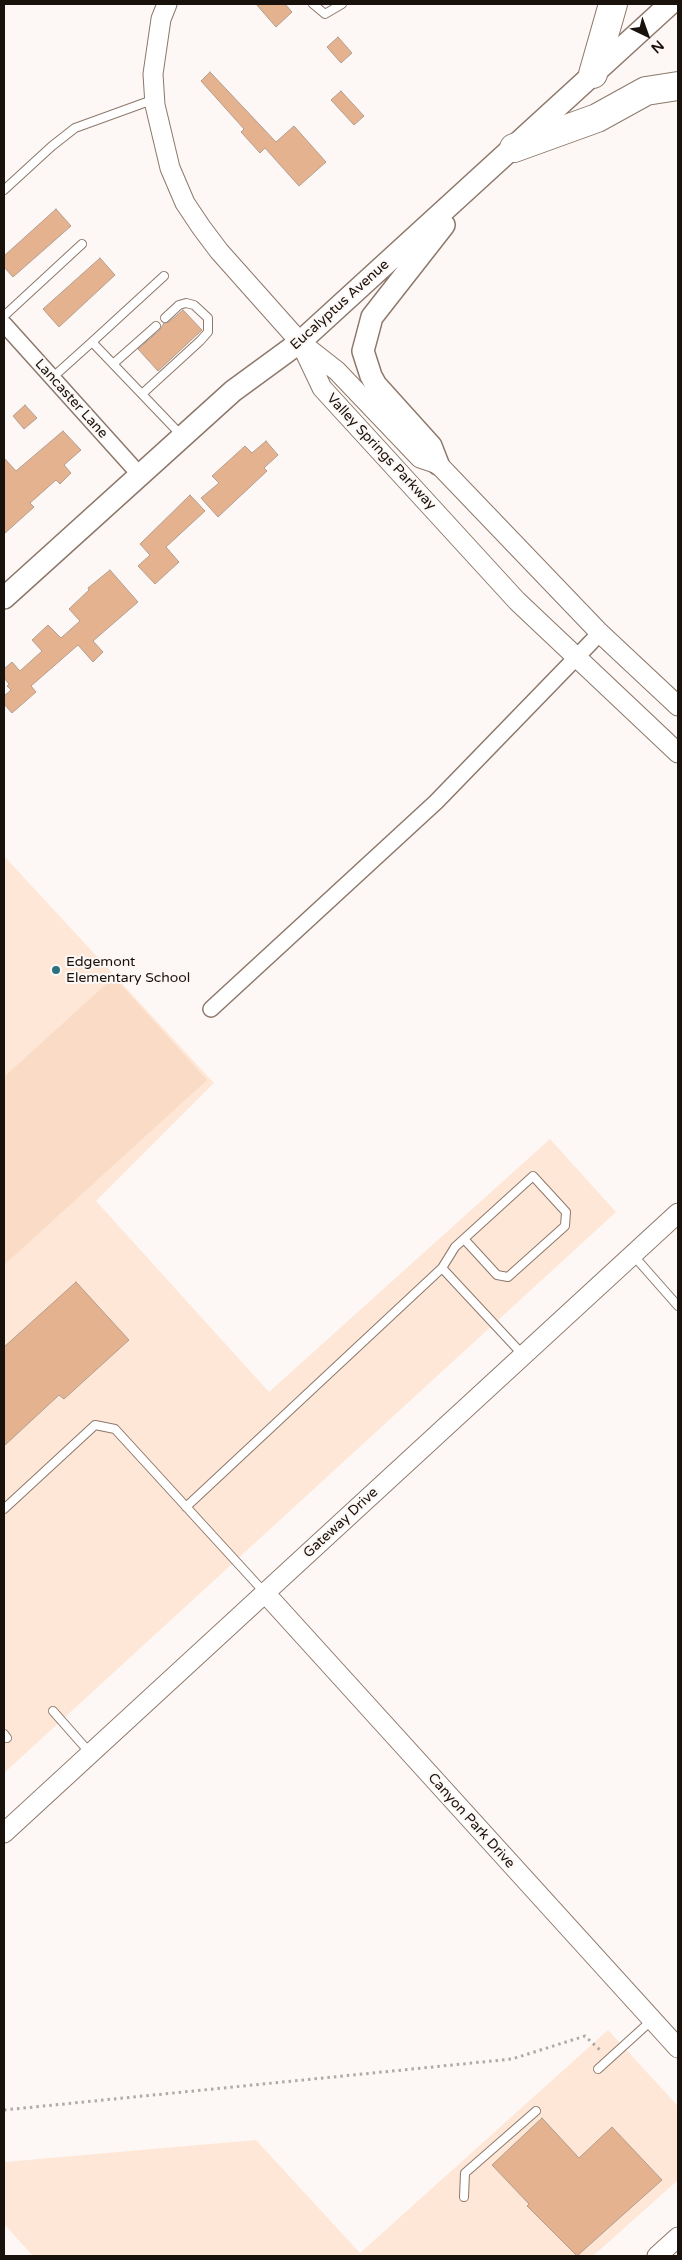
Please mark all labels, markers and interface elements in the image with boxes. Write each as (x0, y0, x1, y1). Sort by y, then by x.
north arrow (622, 10, 672, 60)
text: N (648, 36, 667, 57)
street label: Eucalyptus Avenue (287, 256, 393, 354)
street label: Lancaster Lane (31, 356, 111, 442)
street label: Valley Springs Parkway (323, 390, 439, 514)
place label: Edgemont Elementary School (66, 954, 190, 986)
marker: Edgemont Elementary School (50, 964, 62, 976)
street label: Gateway Drive (300, 1484, 382, 1562)
street label: Canyon Park Drive (424, 1770, 518, 1872)

